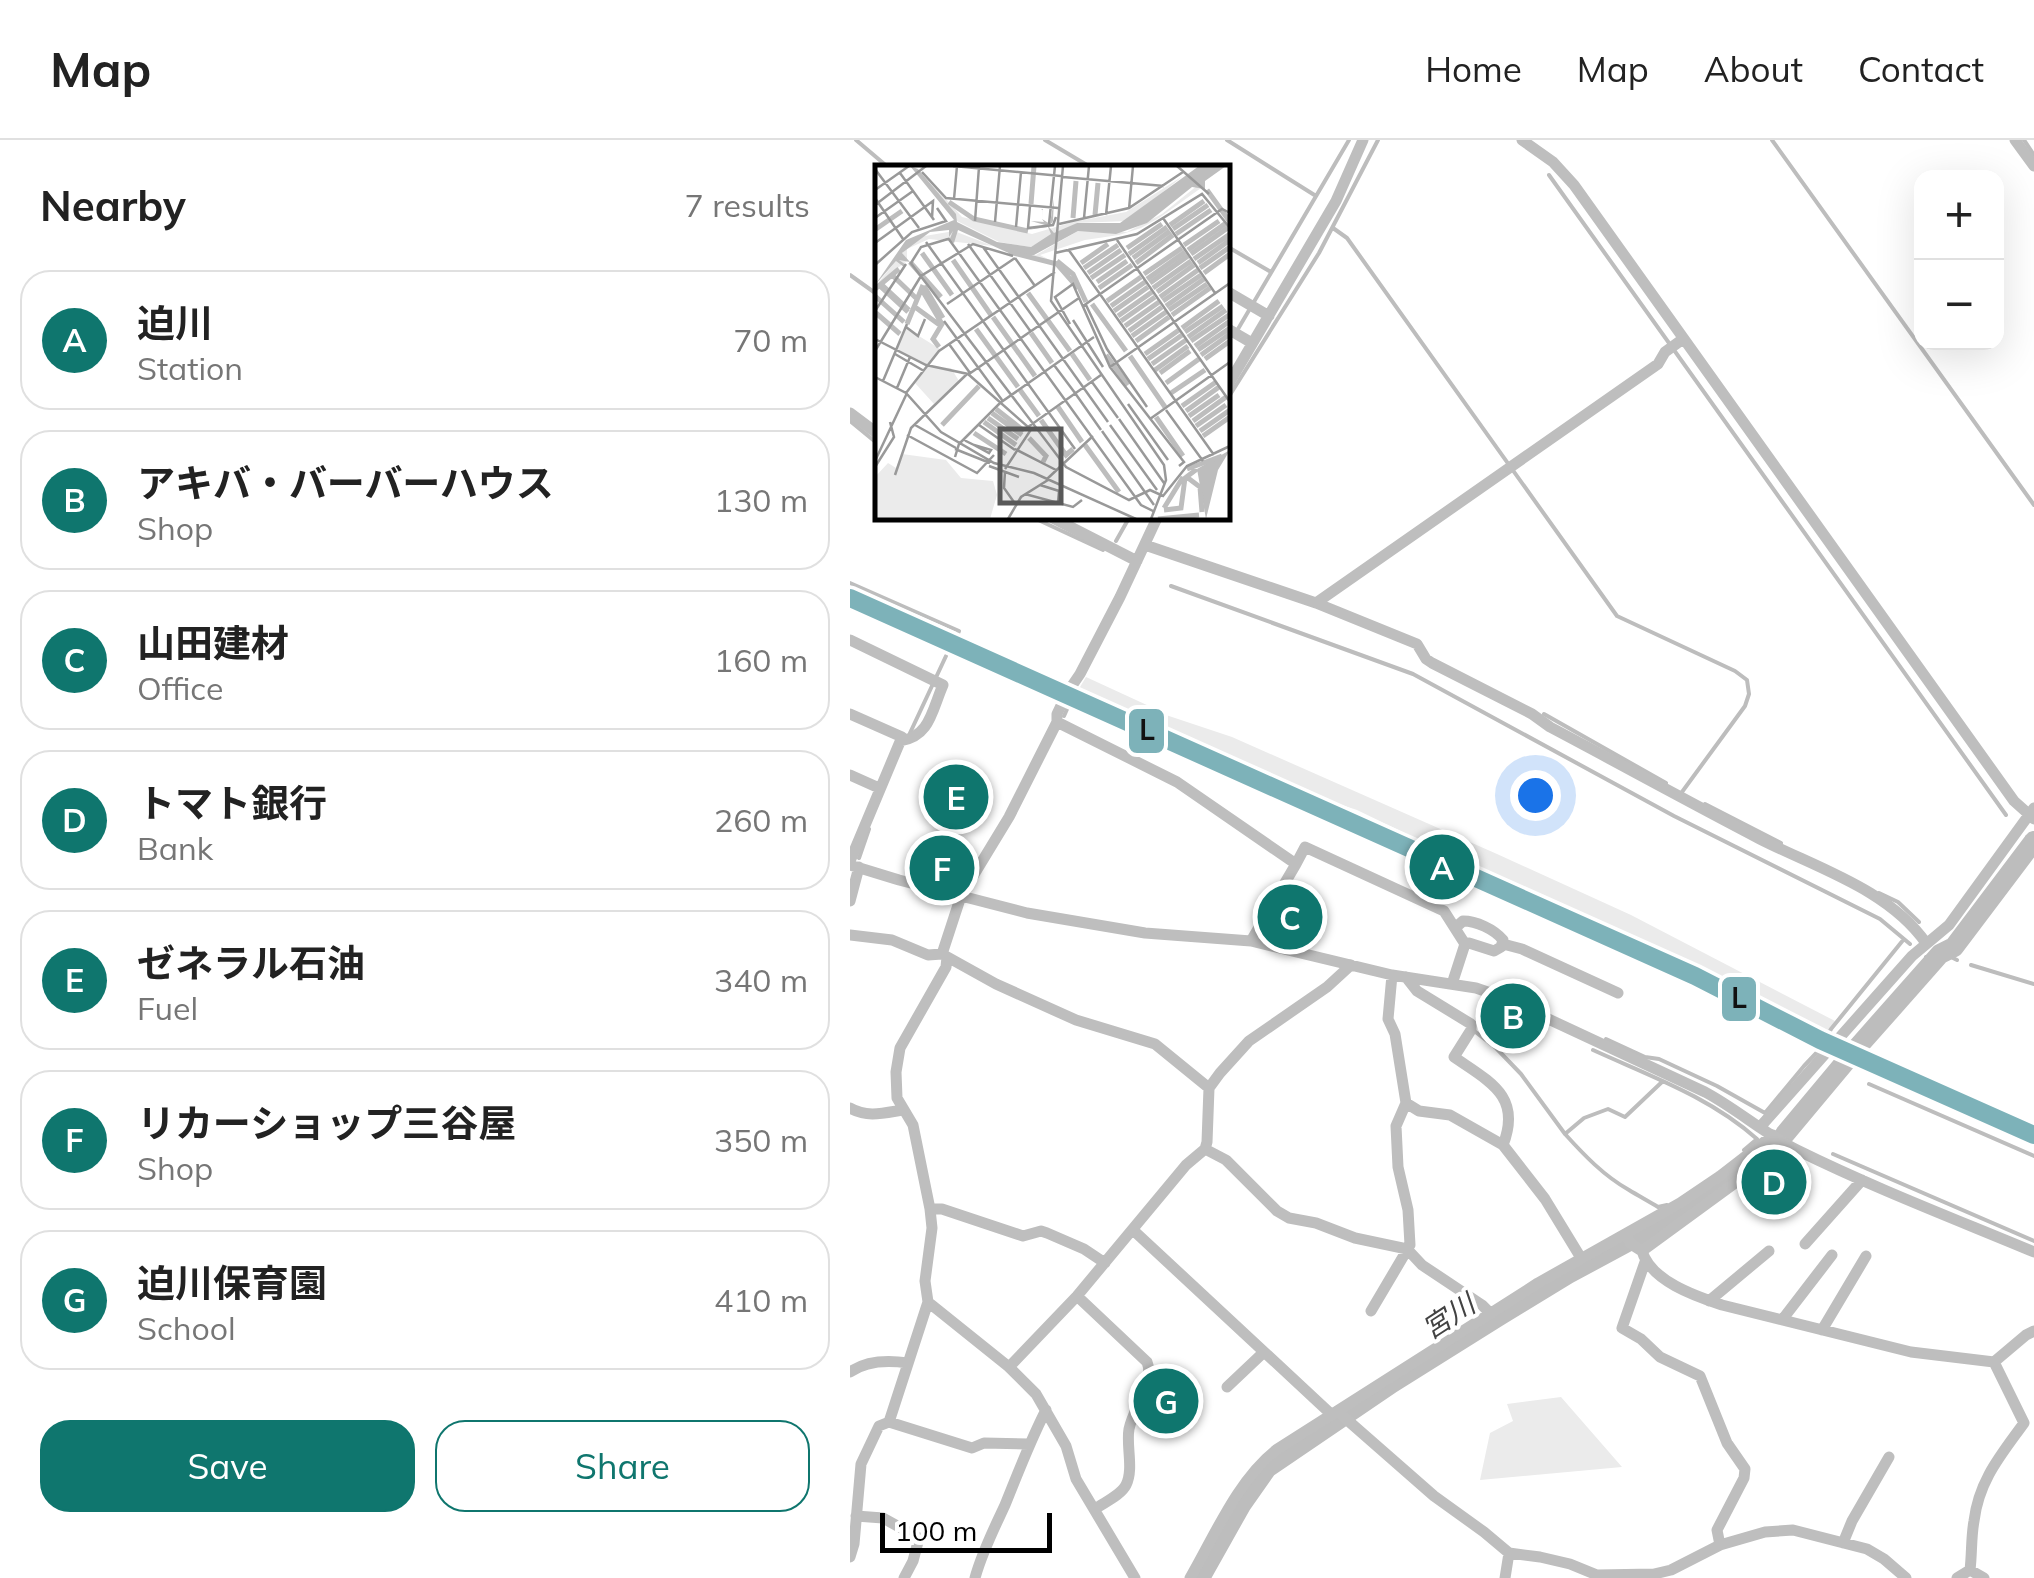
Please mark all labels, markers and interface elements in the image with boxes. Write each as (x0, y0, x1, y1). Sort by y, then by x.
text: Map (50, 39, 151, 99)
text: Home (1425, 47, 1522, 91)
text: Map (1577, 47, 1649, 91)
text: About (1704, 47, 1803, 91)
text: Contact (1858, 47, 1984, 91)
inset map (875, 165, 1230, 520)
map controls (1914, 170, 2004, 350)
button: + (1914, 170, 2004, 260)
text: Nearby (40, 179, 186, 232)
text: 7 results (685, 185, 810, 225)
button: − (1914, 260, 2004, 350)
text: 迫川 (137, 299, 213, 347)
text: A (62, 320, 87, 360)
text: 70 m (733, 320, 808, 360)
text: Station (137, 348, 243, 388)
text: アキバ・バーバーハウス (137, 459, 554, 507)
text: B (63, 480, 86, 520)
text: 130 m (714, 480, 808, 520)
text: Shop (137, 508, 213, 548)
text: 山田建材 (137, 619, 289, 667)
text: C (64, 640, 85, 680)
text: 160 m (714, 640, 808, 680)
text: Office (137, 668, 223, 708)
line badge: L (1127, 707, 1166, 755)
text: L (1139, 712, 1155, 747)
pin: E (924, 760, 988, 834)
your location (1510, 770, 1561, 821)
text: トマト銀行 (137, 779, 327, 827)
text: D (62, 800, 87, 840)
text: 260 m (714, 800, 808, 840)
text: Bank (137, 828, 213, 868)
pin: F (909, 830, 974, 906)
pin: A (1410, 830, 1474, 904)
pin: C (1258, 880, 1322, 954)
text: ゼネラル石油 (137, 939, 365, 987)
text: E (65, 960, 84, 1000)
text: 340 m (714, 960, 808, 1000)
line badge: L (1720, 975, 1758, 1023)
pin: B (1480, 978, 1546, 1054)
text: L (1731, 980, 1747, 1015)
text: Fuel (137, 988, 198, 1028)
text: リカーショップ三谷屋 (137, 1099, 516, 1147)
text: F (65, 1120, 84, 1160)
text: 350 m (714, 1120, 808, 1160)
pin: D (1742, 1144, 1806, 1220)
text: Shop (137, 1148, 213, 1188)
text: 迫川保育園 (137, 1259, 327, 1307)
text: G (63, 1280, 86, 1320)
text: 410 m (714, 1280, 808, 1320)
water label: 宮川 (1415, 1284, 1484, 1346)
text: School (137, 1308, 236, 1348)
pin: G (1134, 1364, 1198, 1438)
button: Save (40, 1420, 415, 1512)
button: Share (435, 1420, 810, 1512)
scale bar (880, 1508, 1052, 1552)
text: 100 m (895, 1513, 977, 1548)

